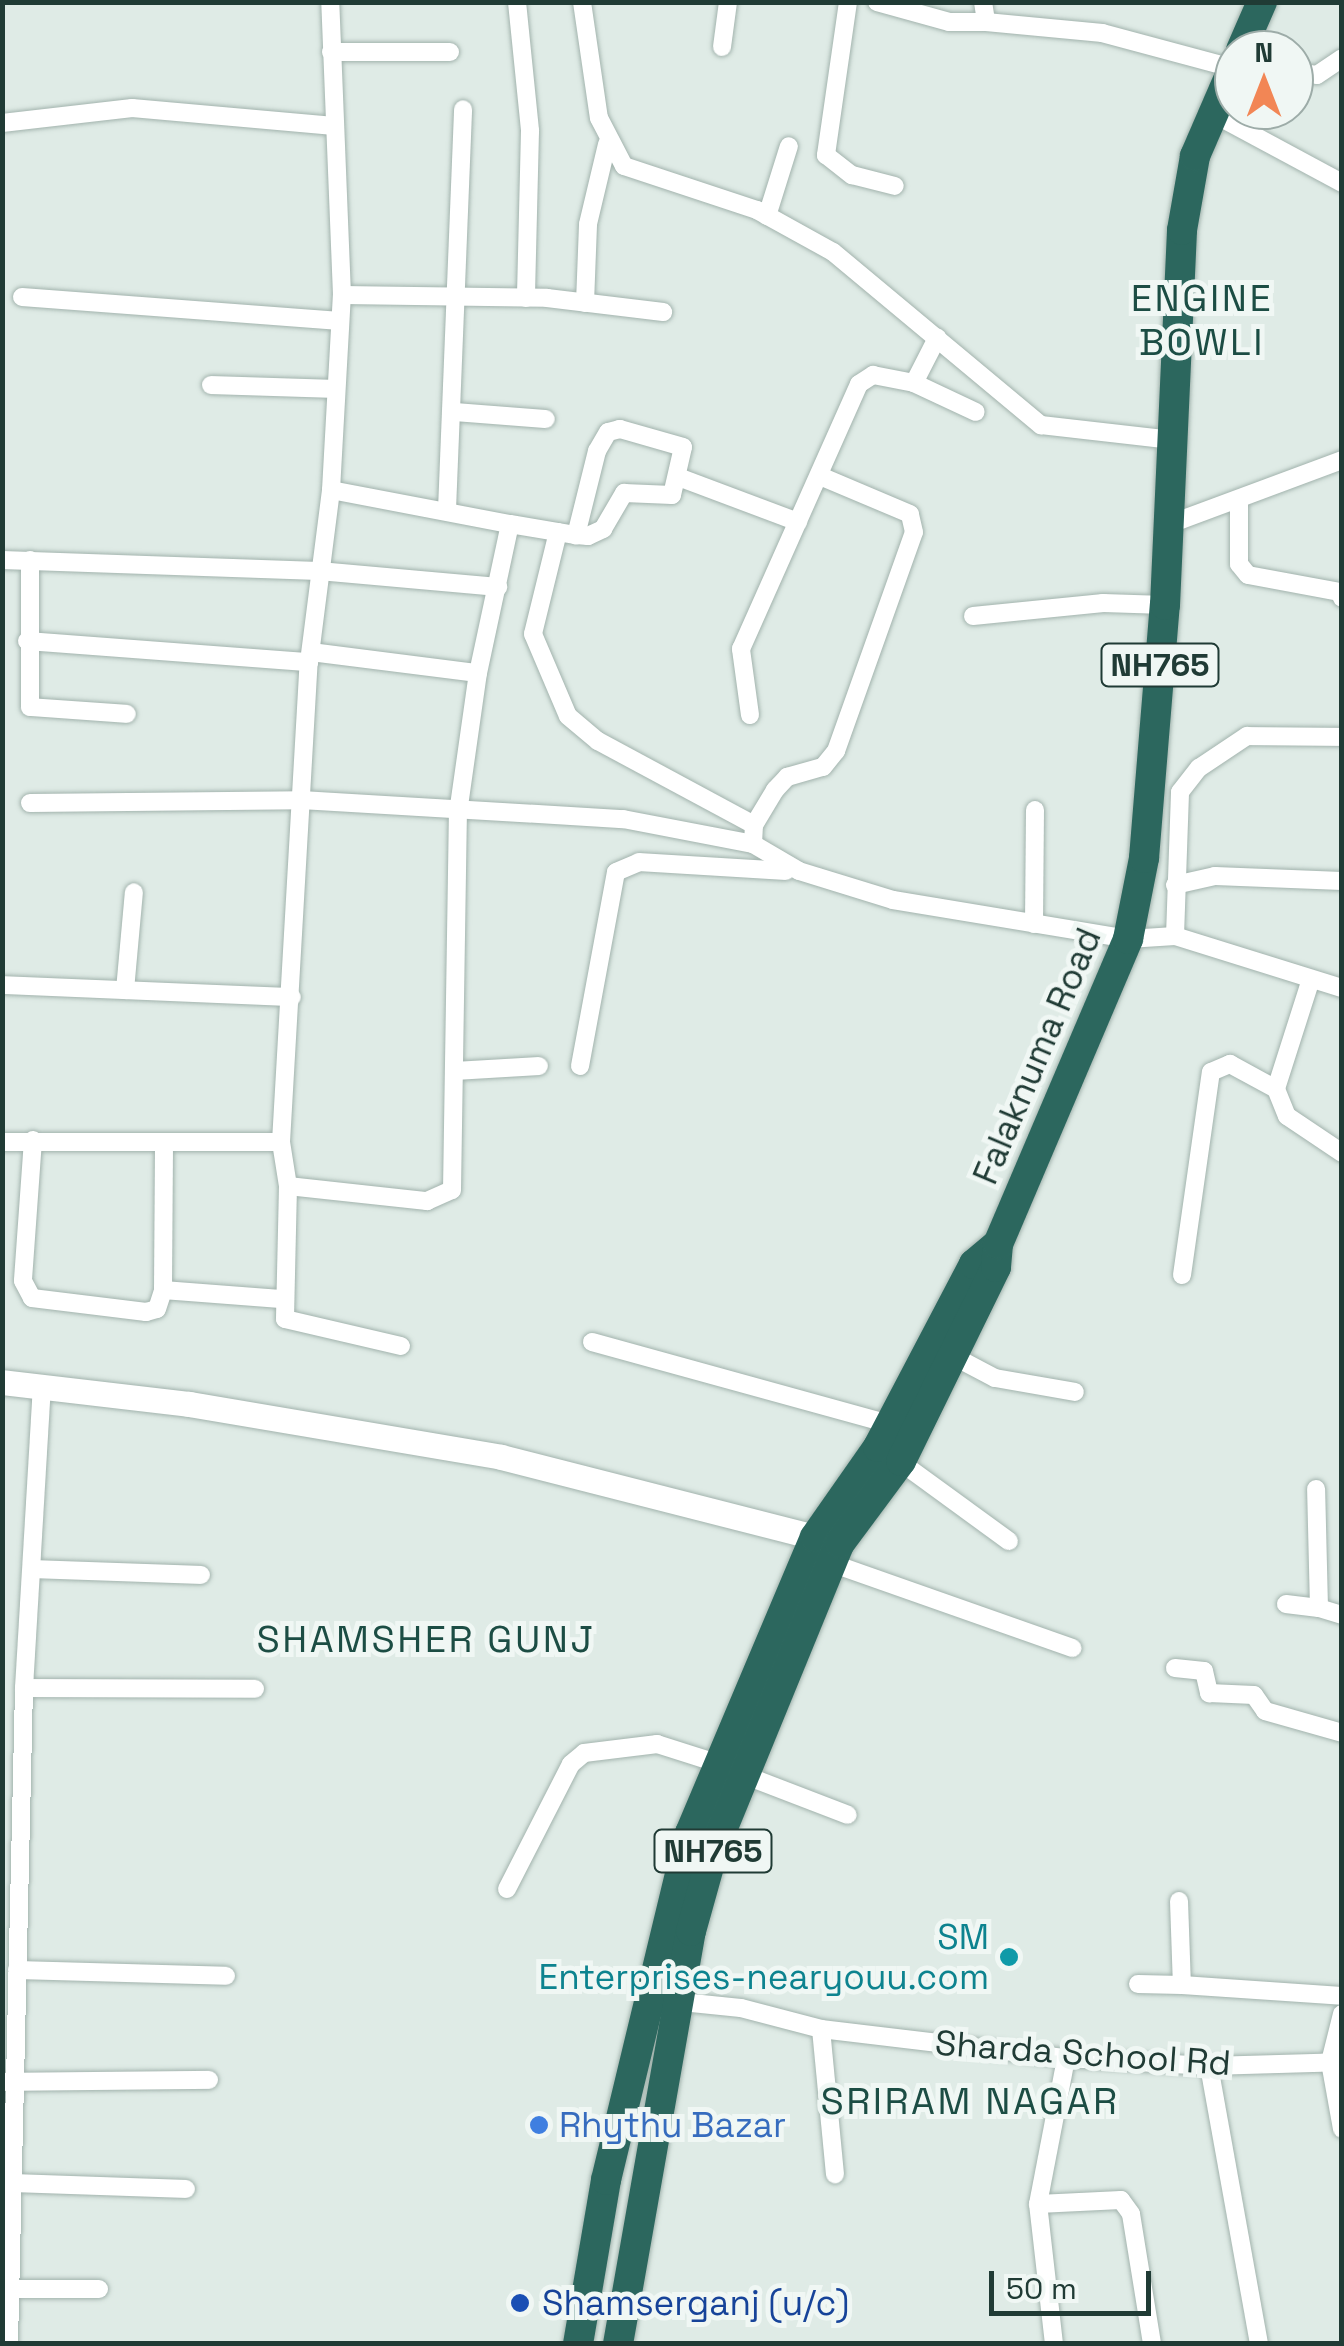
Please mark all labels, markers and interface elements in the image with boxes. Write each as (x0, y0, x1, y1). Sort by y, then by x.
north arrow (1214, 30, 1314, 130)
text: N (1255, 34, 1273, 70)
district label: ENGINE BOWLI (1131, 276, 1273, 366)
road number: NH765 (1100, 638, 1220, 692)
street label: Falaknuma Road (964, 922, 1110, 1190)
district label: SHAMSHER GUNJ (256, 1617, 596, 1663)
road number: NH765 (653, 1824, 773, 1878)
place label: SM Enterprises-nearyouu.com (538, 1916, 989, 1998)
marker: SM Enterprises-nearyouu.com (998, 1946, 1020, 1968)
street label: Sharda School Rd (934, 2022, 1232, 2084)
district label: SRIRAM NAGAR (821, 2079, 1119, 2125)
place label: Rhythu Bazar (559, 2104, 786, 2146)
marker: Rhythu Bazar (528, 2114, 550, 2136)
scale bar (994, 2251, 1156, 2313)
text: 50 m (1006, 2269, 1077, 2308)
place label: Shamserganj (u/c) (542, 2282, 849, 2324)
marker: Shamserganj (u/c) (507, 2290, 533, 2316)

